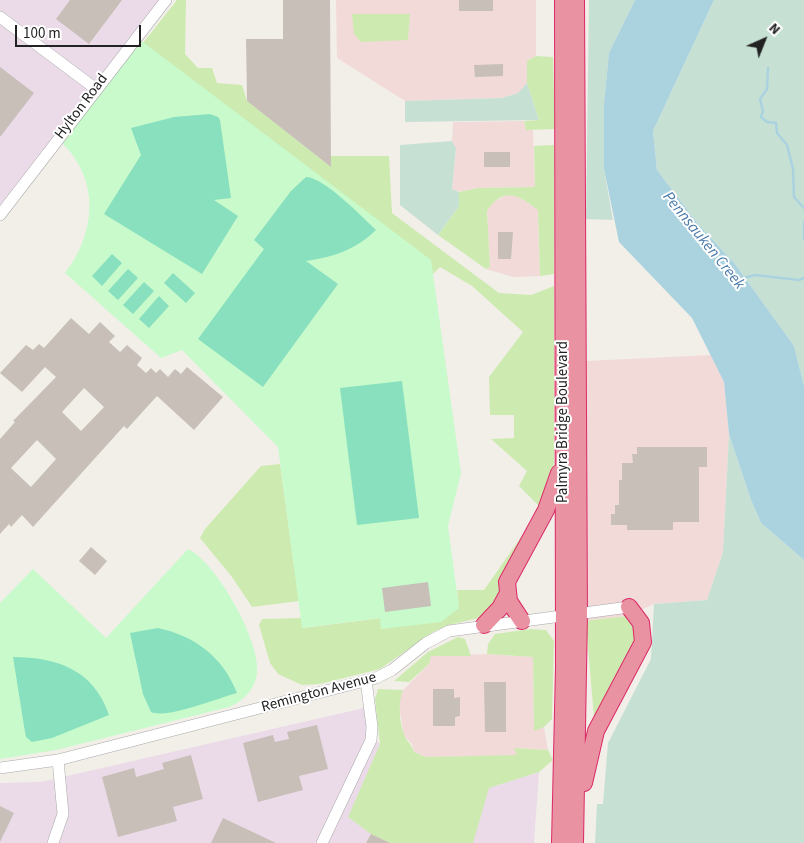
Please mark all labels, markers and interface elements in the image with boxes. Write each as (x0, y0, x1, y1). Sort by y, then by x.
scale bar (18, 15, 144, 47)
north arrow (739, 15, 789, 65)
text: N (764, 19, 785, 40)
text: 100 m (23, 23, 61, 44)
street label: Hylton Road (52, 71, 112, 143)
water label: Pennsauken Creek (658, 188, 748, 294)
street label: Palmyra Bridge Boulevard (555, 341, 573, 503)
street label: Remington Avenue (260, 669, 378, 717)

